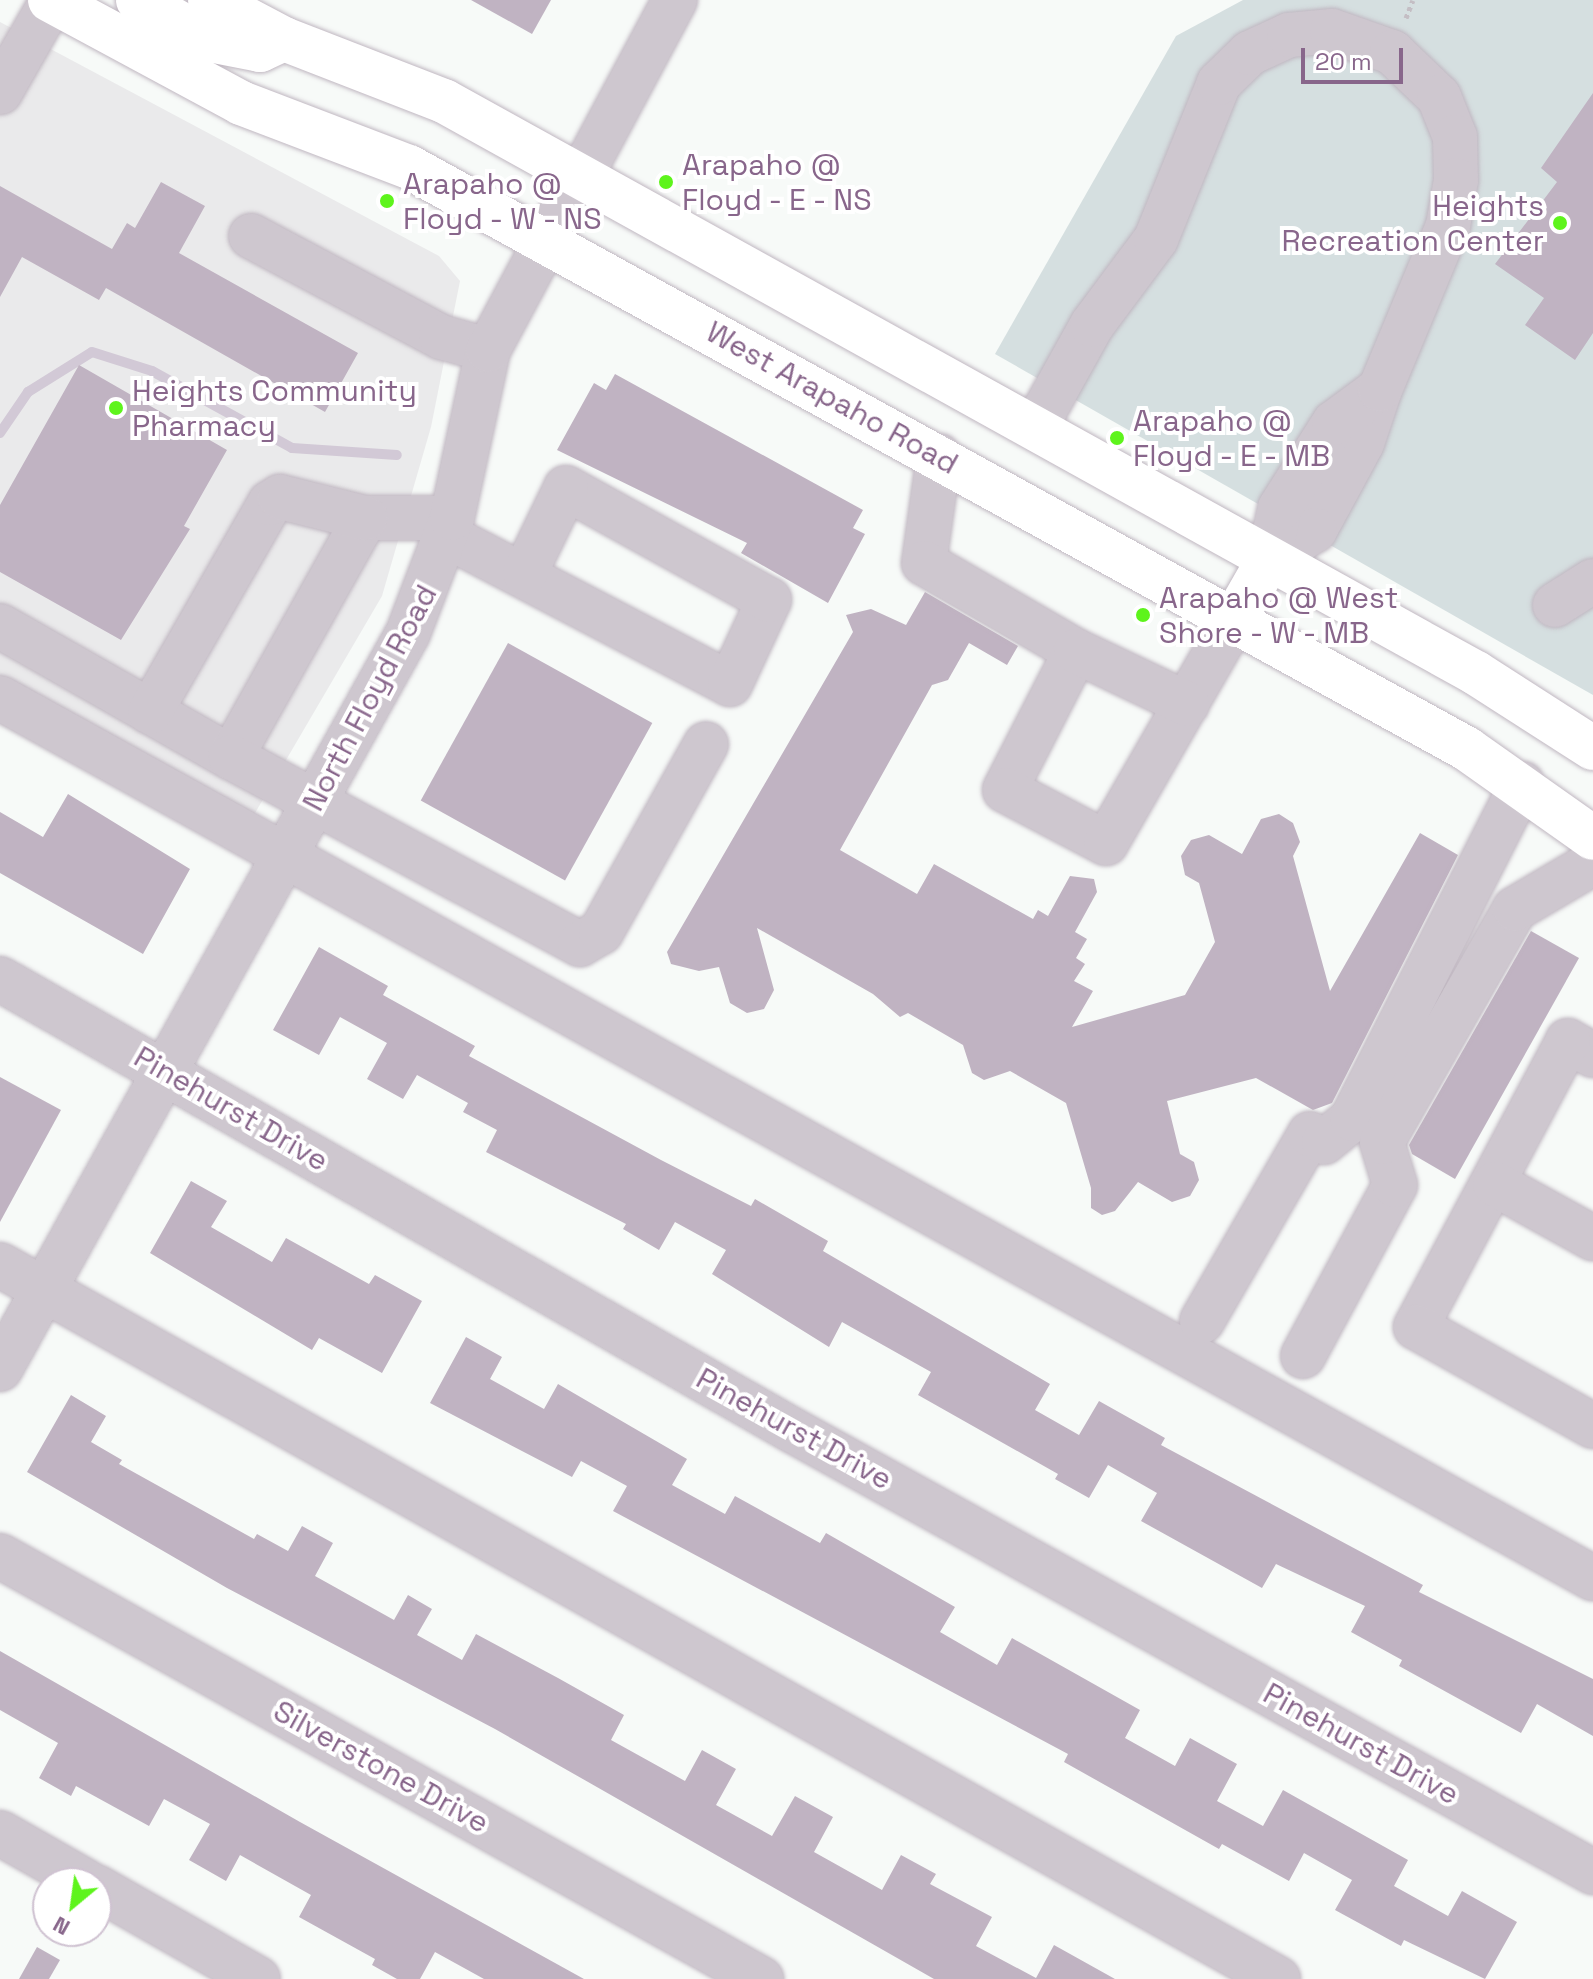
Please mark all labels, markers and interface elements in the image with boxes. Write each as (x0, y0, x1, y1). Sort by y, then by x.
scale bar (1305, 32, 1407, 82)
text: 20 m (1315, 46, 1372, 77)
place label: Arapaho @ Floyd - E - NS (682, 147, 875, 218)
place label: Arapaho @ Floyd - W - NS (403, 166, 605, 236)
marker: Arapaho @ Floyd - E - NS (657, 173, 675, 191)
place label: Heights Recreation Center (1281, 188, 1544, 258)
marker: Arapaho @ Floyd - W - NS (378, 192, 396, 210)
marker: Heights Recreation Center (1551, 214, 1569, 232)
street label: West Arapaho Road (700, 314, 964, 482)
place label: Heights Community Pharmacy (132, 373, 417, 444)
marker: Heights Community Pharmacy (107, 399, 125, 417)
place label: Arapaho @ Floyd - E - MB (1133, 403, 1334, 474)
marker: Arapaho @ Floyd - E - MB (1108, 429, 1126, 447)
street label: North Floyd Road (295, 579, 445, 817)
place label: Arapaho @ West Shore - W - MB (1159, 580, 1399, 650)
marker: Arapaho @ West Shore - W - MB (1134, 606, 1152, 624)
street label: Pinehurst Drive (128, 1039, 334, 1179)
street label: Pinehurst Drive (690, 1360, 898, 1498)
street label: Pinehurst Drive (1257, 1675, 1465, 1813)
street label: Silverstone Drive (267, 1693, 495, 1841)
north arrow (32, 1867, 112, 1947)
text: N (48, 1910, 75, 1942)

